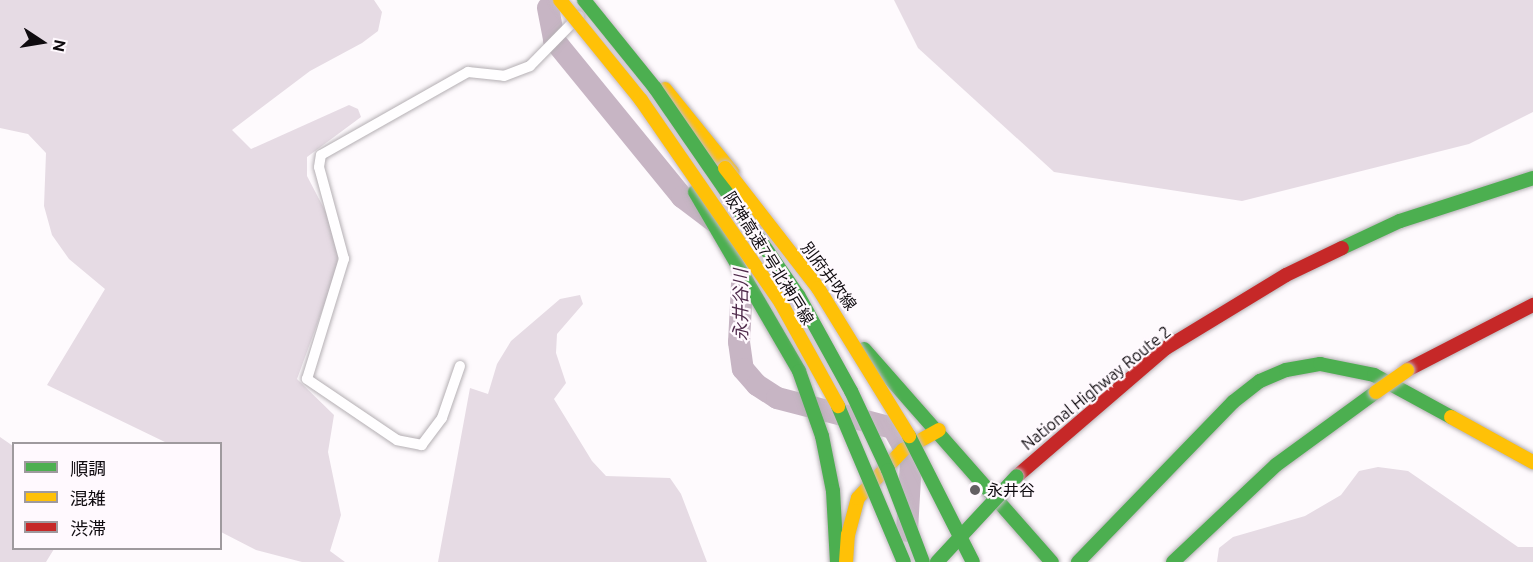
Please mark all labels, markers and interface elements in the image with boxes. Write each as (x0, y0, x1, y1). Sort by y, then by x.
north arrow (12, 12, 72, 72)
text: N (50, 38, 70, 53)
street label: 阪神高速7号北神戸線 (720, 188, 818, 328)
street label: 別府井吹線 (797, 238, 861, 314)
water label: 永井谷川 (729, 269, 751, 341)
street label: National Highway Route 2 (1018, 322, 1174, 454)
legend (12, 442, 222, 550)
text: 順調 (70, 458, 106, 478)
place label: 永井谷 (987, 480, 1035, 500)
marker: 永井谷 (968, 483, 982, 497)
text: 混雑 (70, 488, 106, 508)
text: 渋滞 (70, 518, 106, 538)

